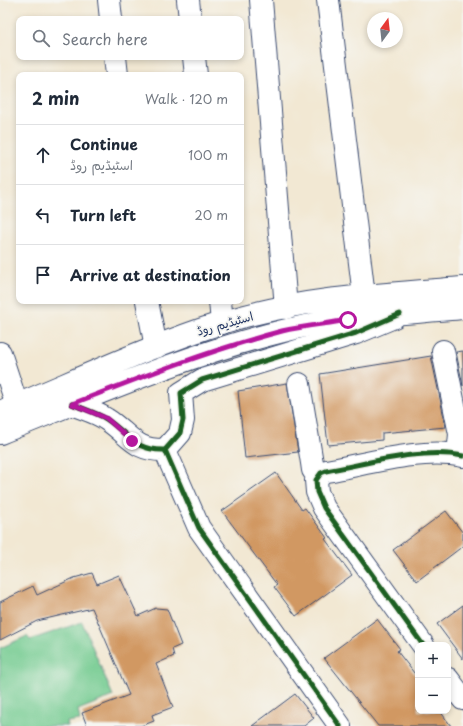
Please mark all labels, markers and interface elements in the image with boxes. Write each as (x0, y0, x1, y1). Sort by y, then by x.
north arrow (367, 12, 403, 48)
search box (16, 16, 244, 60)
icon: search (30, 27, 52, 49)
text: Search here (62, 27, 148, 50)
text: 2 min (32, 85, 79, 111)
text: Walk · 120 m (145, 89, 228, 108)
text: Continue (70, 132, 138, 155)
icon: ahead (32, 144, 54, 166)
text: 100 m (188, 145, 228, 164)
text: اسٹیڈیم روڈ (70, 155, 133, 174)
text: Turn left (70, 203, 136, 226)
icon: left (32, 204, 54, 226)
text: 20 m (194, 205, 228, 224)
text: Arrive at destination (70, 263, 231, 286)
icon: arrive (32, 264, 54, 286)
street label: اسٹیڈیم روڈ (194, 306, 255, 341)
route start (339, 311, 357, 329)
route end (123, 432, 141, 450)
map controls (415, 642, 451, 714)
button: + (415, 642, 451, 678)
button: − (415, 678, 451, 714)

